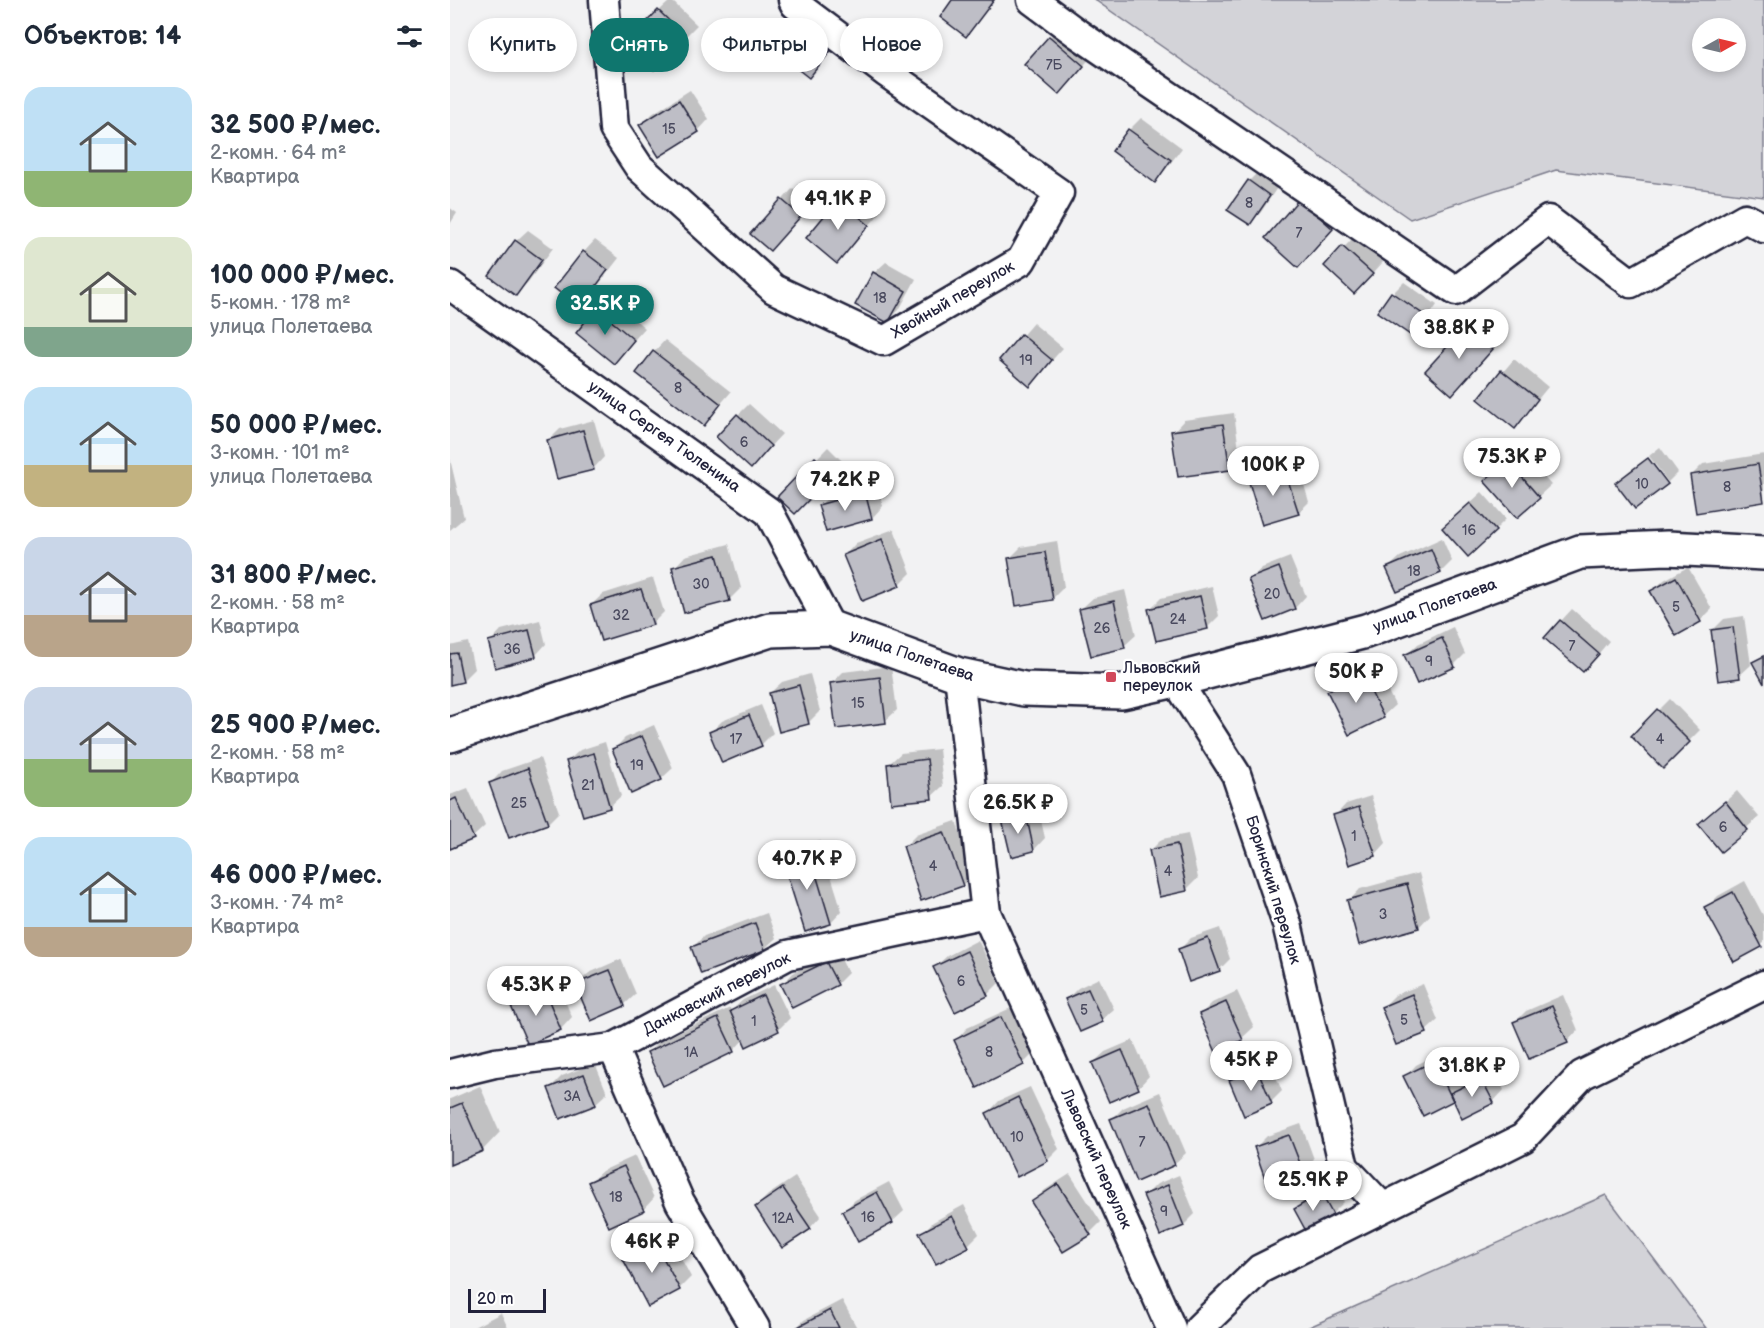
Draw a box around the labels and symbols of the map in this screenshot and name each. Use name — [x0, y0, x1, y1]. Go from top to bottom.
north arrow — [1692, 18, 1746, 72]
house number: 7Б — [1046, 57, 1063, 74]
house number: 15 — [662, 121, 676, 138]
pin: 49.1K ₽ — [783, 180, 893, 231]
house number: 8 — [1245, 195, 1253, 212]
house number: 7 — [1296, 225, 1303, 242]
street label: Хвойный переулок — [888, 257, 1018, 343]
pin: 32.5K ₽ — [550, 285, 660, 336]
house number: 18 — [873, 290, 887, 307]
pin: 38.8K ₽ — [1404, 309, 1514, 360]
house number: 19 — [1019, 352, 1033, 369]
street label: улица Сергея Тюленина — [584, 377, 744, 497]
house number: 8 — [674, 380, 682, 397]
house number: 6 — [740, 434, 749, 451]
pin: 75.3K ₽ — [1457, 438, 1567, 489]
pin: 100K ₽ — [1224, 446, 1322, 497]
pin: 74.2K ₽ — [790, 461, 900, 512]
house number: 10 — [1635, 476, 1649, 493]
house number: 8 — [1723, 479, 1731, 496]
house number: 16 — [1462, 522, 1476, 539]
house number: 18 — [1407, 563, 1421, 580]
street label: улица Полетаева — [1371, 575, 1500, 637]
house number: 30 — [693, 576, 709, 593]
house number: 20 — [1264, 586, 1280, 603]
house number: 5 — [1672, 599, 1680, 616]
house number: 32 — [613, 607, 630, 624]
house number: 24 — [1170, 611, 1187, 628]
house number: 26 — [1094, 620, 1111, 637]
street label: улица Полетаева — [847, 626, 977, 686]
house number: 7 — [1569, 638, 1576, 655]
house number: 36 — [503, 641, 521, 658]
pin: 50K ₽ — [1314, 653, 1398, 704]
house number: 9 — [1425, 653, 1433, 670]
place label: Львовский переулок — [1122, 659, 1201, 696]
marker: Львовский переулок — [1104, 670, 1118, 684]
house number: 15 — [851, 695, 865, 712]
house number: 17 — [730, 731, 742, 748]
house number: 4 — [1656, 731, 1665, 748]
house number: 19 — [630, 757, 644, 774]
house number: 21 — [581, 777, 595, 794]
pin: 26.5K ₽ — [963, 784, 1073, 835]
house number: 25 — [511, 795, 527, 812]
street label: Боринский переулок — [1241, 813, 1305, 967]
house number: 6 — [1719, 819, 1728, 836]
house number: 1 — [1351, 828, 1357, 845]
pin: 40.7K ₽ — [752, 840, 862, 891]
house number: 4 — [929, 858, 938, 875]
house number: 4 — [1164, 863, 1173, 880]
house number: 3 — [1379, 906, 1387, 923]
street label: Данковский переулок — [640, 948, 794, 1039]
pin: 45.3K ₽ — [481, 966, 591, 1017]
house number: 6 — [957, 973, 966, 990]
house number: 5 — [1080, 1002, 1088, 1019]
house number: 5 — [1400, 1012, 1408, 1029]
house number: 1 — [751, 1013, 757, 1030]
pin: 45K ₽ — [1209, 1041, 1293, 1092]
house number: 1А — [684, 1044, 698, 1061]
house number: 8 — [985, 1044, 993, 1061]
pin: 31.8K ₽ — [1417, 1047, 1527, 1098]
street label: Львовский переулок — [1056, 1085, 1136, 1232]
house number: 3А — [563, 1088, 581, 1105]
house number: 10 — [1010, 1129, 1024, 1146]
house number: 7 — [1139, 1134, 1146, 1151]
pin: 25.9K ₽ — [1258, 1161, 1368, 1212]
house number: 18 — [609, 1189, 623, 1206]
house number: 9 — [1160, 1203, 1168, 1220]
house number: 16 — [861, 1209, 875, 1226]
house number: 12А — [772, 1210, 795, 1227]
pin: 46K ₽ — [610, 1223, 694, 1274]
scale bar — [468, 1286, 546, 1314]

